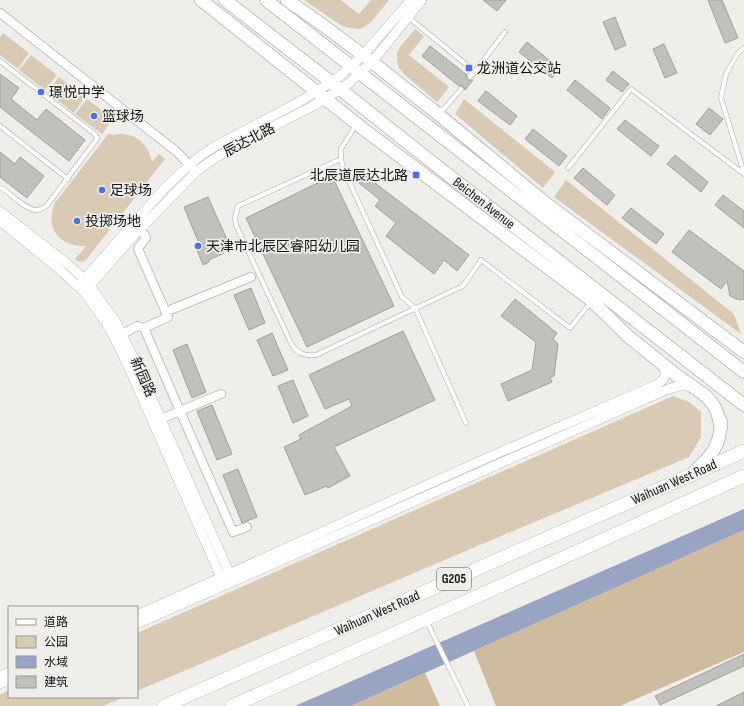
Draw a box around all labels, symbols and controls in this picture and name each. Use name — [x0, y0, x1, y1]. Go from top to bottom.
place label: 龙洲道公交站 — [477, 60, 561, 77]
marker: 龙洲道公交站 — [464, 63, 474, 73]
place label: 璟悦中学 — [49, 84, 105, 101]
marker: 璟悦中学 — [36, 87, 46, 97]
place label: 篮球场 — [102, 108, 144, 125]
marker: 篮球场 — [89, 111, 99, 121]
street label: 辰达北路 — [220, 119, 278, 161]
place label: 北辰道辰达北路 — [310, 167, 408, 184]
marker: 北辰道辰达北路 — [411, 170, 421, 180]
street label: Beichen Avenue — [450, 173, 518, 233]
place label: 足球场 — [110, 182, 152, 199]
marker: 足球场 — [97, 185, 107, 195]
place label: 投掷场地 — [85, 213, 141, 230]
marker: 投掷场地 — [72, 216, 82, 226]
place label: 天津市北辰区睿阳幼儿园 — [206, 238, 360, 255]
marker: 天津市北辰区睿阳幼儿园 — [193, 241, 203, 251]
street label: 新园路 — [127, 354, 159, 400]
street label: Waihuan West Road — [629, 456, 719, 508]
road number: G205 — [437, 568, 471, 590]
street label: Waihuan West Road — [332, 587, 422, 639]
legend — [8, 606, 138, 698]
text: 道路 — [44, 615, 68, 630]
text: 公园 — [44, 635, 68, 650]
text: 水域 — [44, 655, 68, 670]
text: 建筑 — [44, 675, 68, 690]

